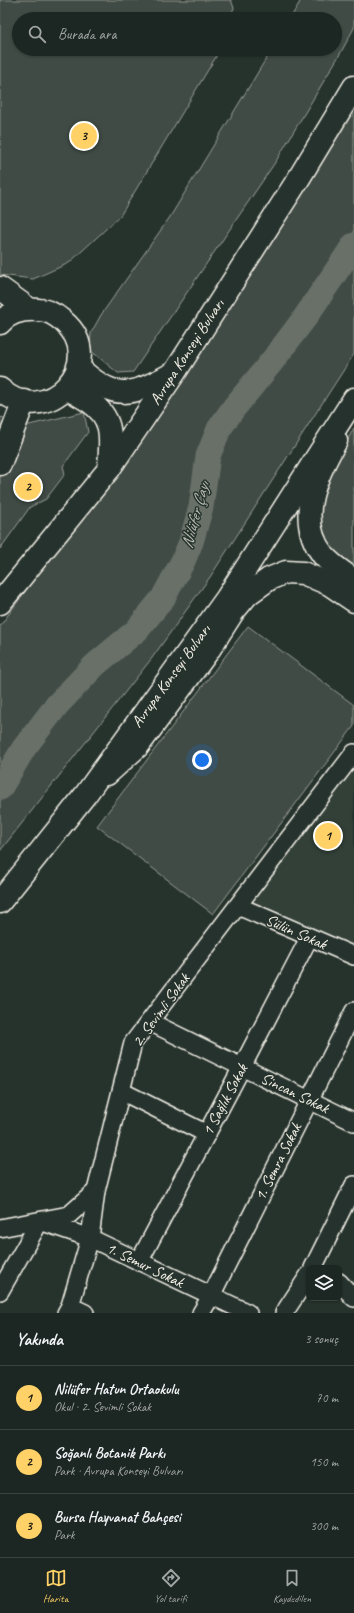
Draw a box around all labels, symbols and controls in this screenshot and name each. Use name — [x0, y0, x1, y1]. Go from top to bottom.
search box — [12, 12, 342, 56]
icon: search — [26, 23, 48, 45]
text: Burada ara — [58, 25, 116, 44]
pin: 3 — [71, 121, 97, 151]
street label: Avrupa Konseyi Bulvarı — [145, 294, 229, 409]
pin: 2 — [15, 472, 41, 502]
water label: Nilüfer Çayı — [176, 478, 214, 550]
street label: Avrupa Konseyi Bulvarı — [127, 620, 216, 731]
your location — [192, 750, 212, 770]
pin: 1 — [315, 821, 341, 851]
street label: Sülün Sokak — [262, 910, 331, 955]
street label: 2. Sevimli Sokak — [128, 968, 195, 1051]
street label: 1 Sağlık Sokak — [198, 1060, 253, 1139]
street label: Sincan Sokak — [258, 1068, 333, 1119]
street label: 1. Semra Sokak — [250, 1119, 307, 1204]
street label: 1. Semur Sokak — [103, 1238, 188, 1293]
map controls — [306, 1265, 342, 1301]
button: layers — [306, 1265, 342, 1301]
text: Yakında — [16, 1329, 63, 1350]
text: 3 sonuç — [305, 1331, 338, 1347]
text: Nilüfer Hatun Ortaokulu — [54, 1380, 179, 1399]
text: 1 — [26, 1390, 32, 1406]
text: 70 m — [316, 1390, 338, 1406]
text: Okul · 2. Sevimli Sokak — [54, 1399, 151, 1415]
text: Soğanlı Botanik Parkı — [54, 1444, 165, 1463]
text: 2 — [26, 1454, 32, 1470]
text: 150 m — [310, 1454, 338, 1470]
text: Park · Avrupa Konseyi Bulvarı — [54, 1463, 183, 1479]
text: Bursa Hayvanat Bahçesi — [54, 1508, 181, 1527]
text: 3 — [26, 1518, 32, 1534]
text: 300 m — [310, 1518, 338, 1534]
text: Park — [54, 1527, 75, 1543]
tab: Harita — [43, 1567, 68, 1605]
tab: Yol tarifi — [154, 1567, 187, 1605]
tab: Kaydedilen — [273, 1567, 311, 1605]

